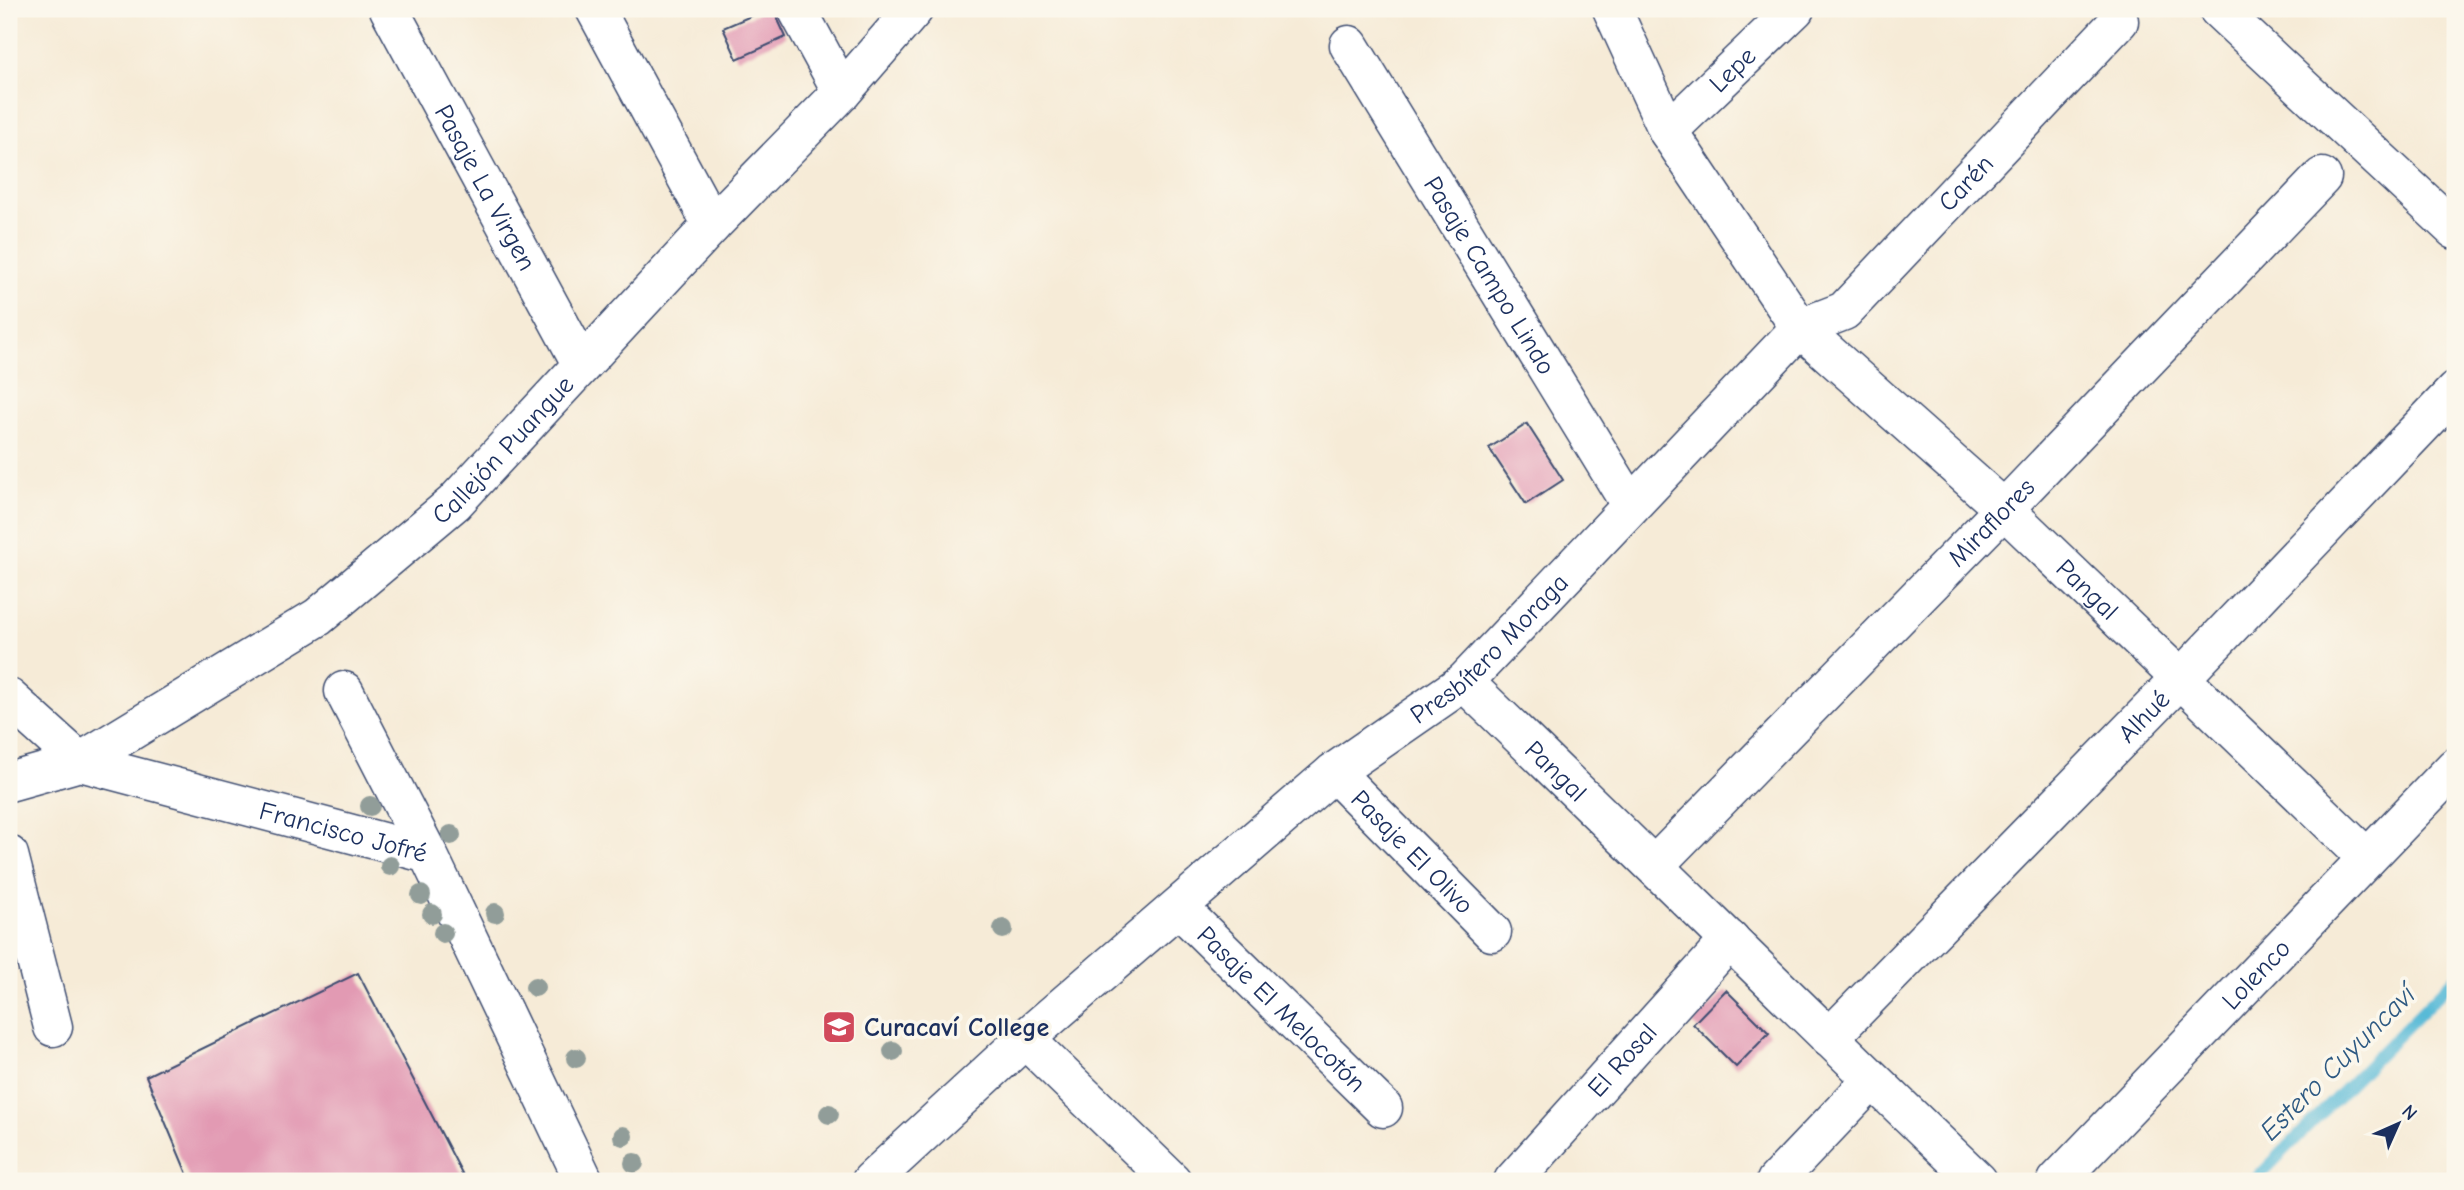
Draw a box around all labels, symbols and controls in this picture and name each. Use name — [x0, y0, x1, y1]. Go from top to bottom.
street label: Lepe — [1704, 41, 1762, 99]
street label: Pasaje La Virgen — [428, 100, 542, 276]
street label: Carén — [1933, 149, 2000, 218]
street label: Pasaje Campo Lindo — [1417, 171, 1561, 380]
street label: Callejón Puangue — [426, 370, 580, 531]
street label: Miraflores — [1942, 472, 2041, 573]
street label: Pangal — [2050, 554, 2124, 627]
street label: Presbítero Moraga — [1405, 568, 1575, 730]
street label: Alhué — [2112, 685, 2176, 749]
street label: Pangal — [1518, 735, 1592, 808]
street label: Pasaje El Olivo — [1345, 784, 1479, 920]
street label: Francisco Jofré — [256, 796, 430, 869]
street label: Pasaje El Melocotón — [1191, 920, 1372, 1099]
street label: Lolenco — [2216, 933, 2297, 1016]
water label: Estero Cuyuncaví — [2254, 976, 2424, 1147]
school or university icon: Curacaví College — [820, 1008, 858, 1046]
place label: Curacaví College — [864, 1013, 1049, 1043]
street label: El Rosal — [1582, 1018, 1664, 1104]
north arrow — [2362, 1088, 2432, 1158]
text: N — [2397, 1101, 2421, 1125]

